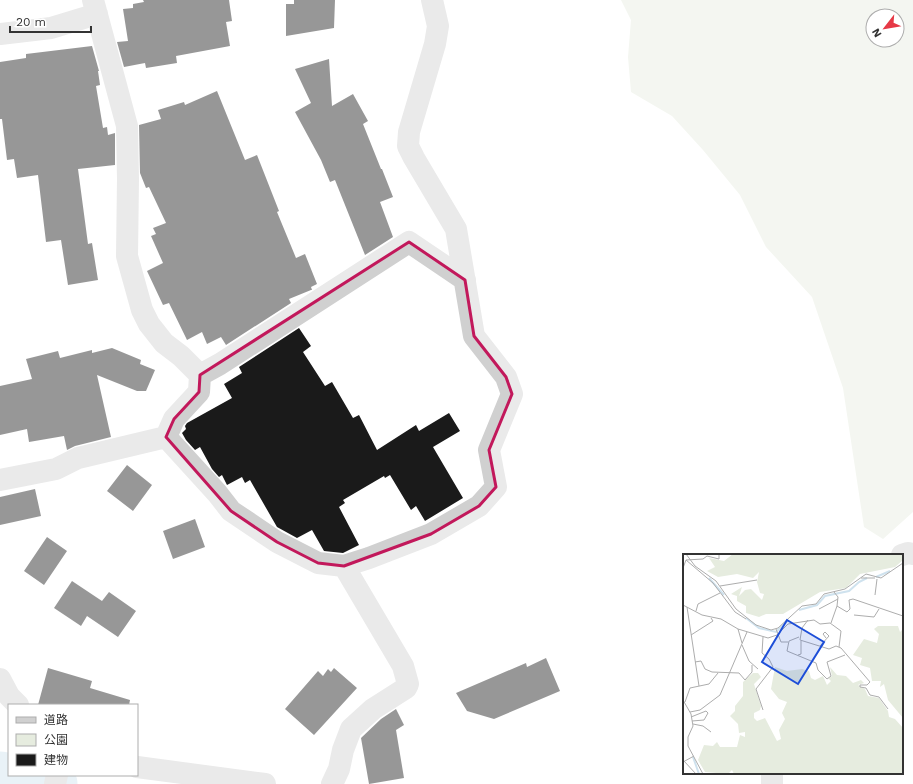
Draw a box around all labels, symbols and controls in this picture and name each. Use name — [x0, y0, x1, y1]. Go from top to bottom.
scale bar — [10, 8, 91, 34]
north arrow — [865, 8, 905, 48]
text: 20 m — [16, 15, 46, 29]
text: N — [869, 26, 885, 40]
inset map — [683, 554, 903, 774]
legend — [8, 704, 138, 776]
text: 道路 — [44, 713, 68, 727]
text: 公園 — [44, 733, 68, 747]
text: 建物 — [44, 753, 68, 767]

